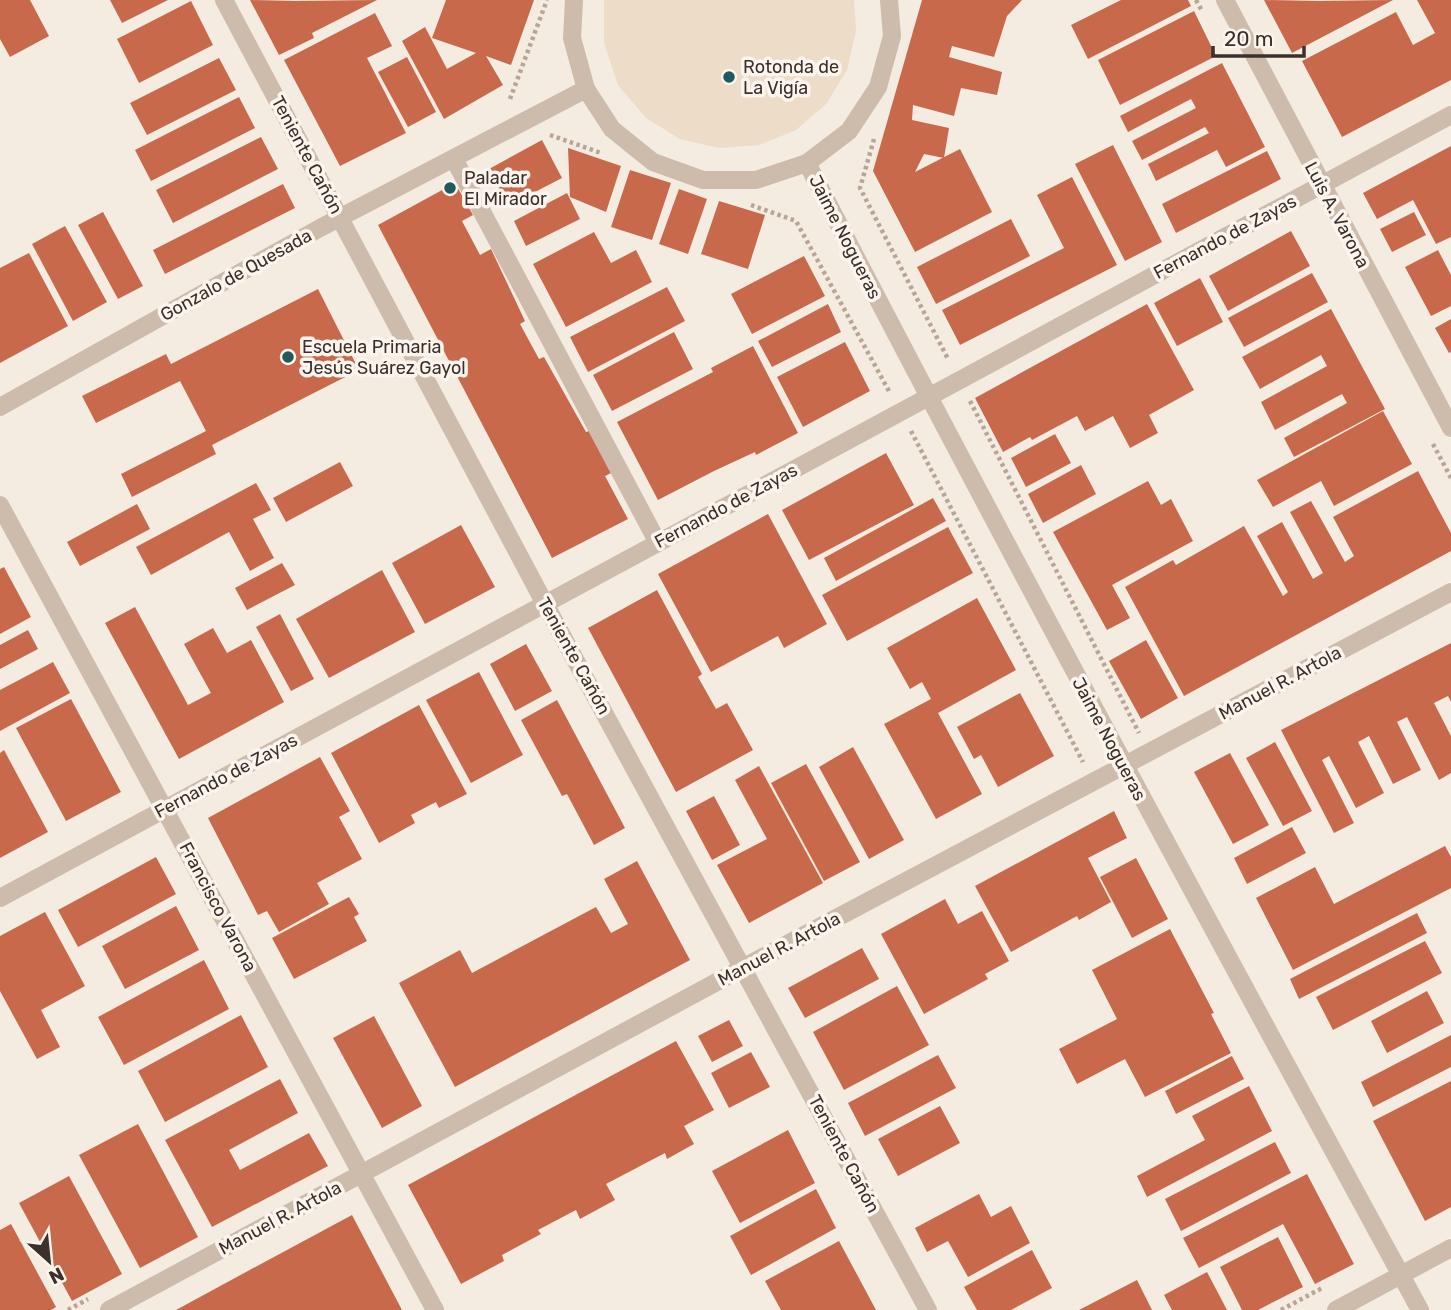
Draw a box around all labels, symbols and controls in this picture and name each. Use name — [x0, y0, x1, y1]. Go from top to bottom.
scale bar — [1213, 14, 1304, 58]
text: 20 m — [1224, 26, 1273, 51]
place label: Rotonda de La Vigía — [743, 56, 839, 99]
marker: Rotonda de La Vigía — [721, 69, 737, 85]
street label: Teniente Cañón — [267, 92, 347, 218]
street label: Luis A. Varona — [1300, 158, 1374, 272]
place label: Paladar El Mirador — [464, 167, 547, 210]
street label: Jaime Nogueras — [804, 171, 886, 303]
marker: Paladar El Mirador — [442, 180, 458, 196]
street label: Fernando de Zayas — [1150, 190, 1300, 284]
street label: Gonzalo de Quesada — [156, 224, 316, 326]
place label: Escuela Primaria Jesús Suárez Gayol — [302, 336, 466, 379]
marker: Escuela Primaria Jesús Suárez Gayol — [280, 349, 296, 365]
street label: Fernando de Zayas — [651, 459, 801, 553]
street label: Teniente Cañón — [533, 594, 615, 718]
street label: Manuel R. Artola — [1215, 641, 1345, 725]
street label: Jaime Nogueras — [1067, 674, 1151, 804]
street label: Fernando de Zayas — [151, 729, 301, 823]
street label: Francisco Varona — [174, 838, 262, 976]
street label: Manuel R. Artola — [714, 907, 844, 991]
street label: Teniente Cañón — [804, 1091, 884, 1217]
street label: Manuel R. Artola — [215, 1176, 345, 1260]
north arrow — [14, 1226, 84, 1296]
text: N — [45, 1262, 68, 1289]

